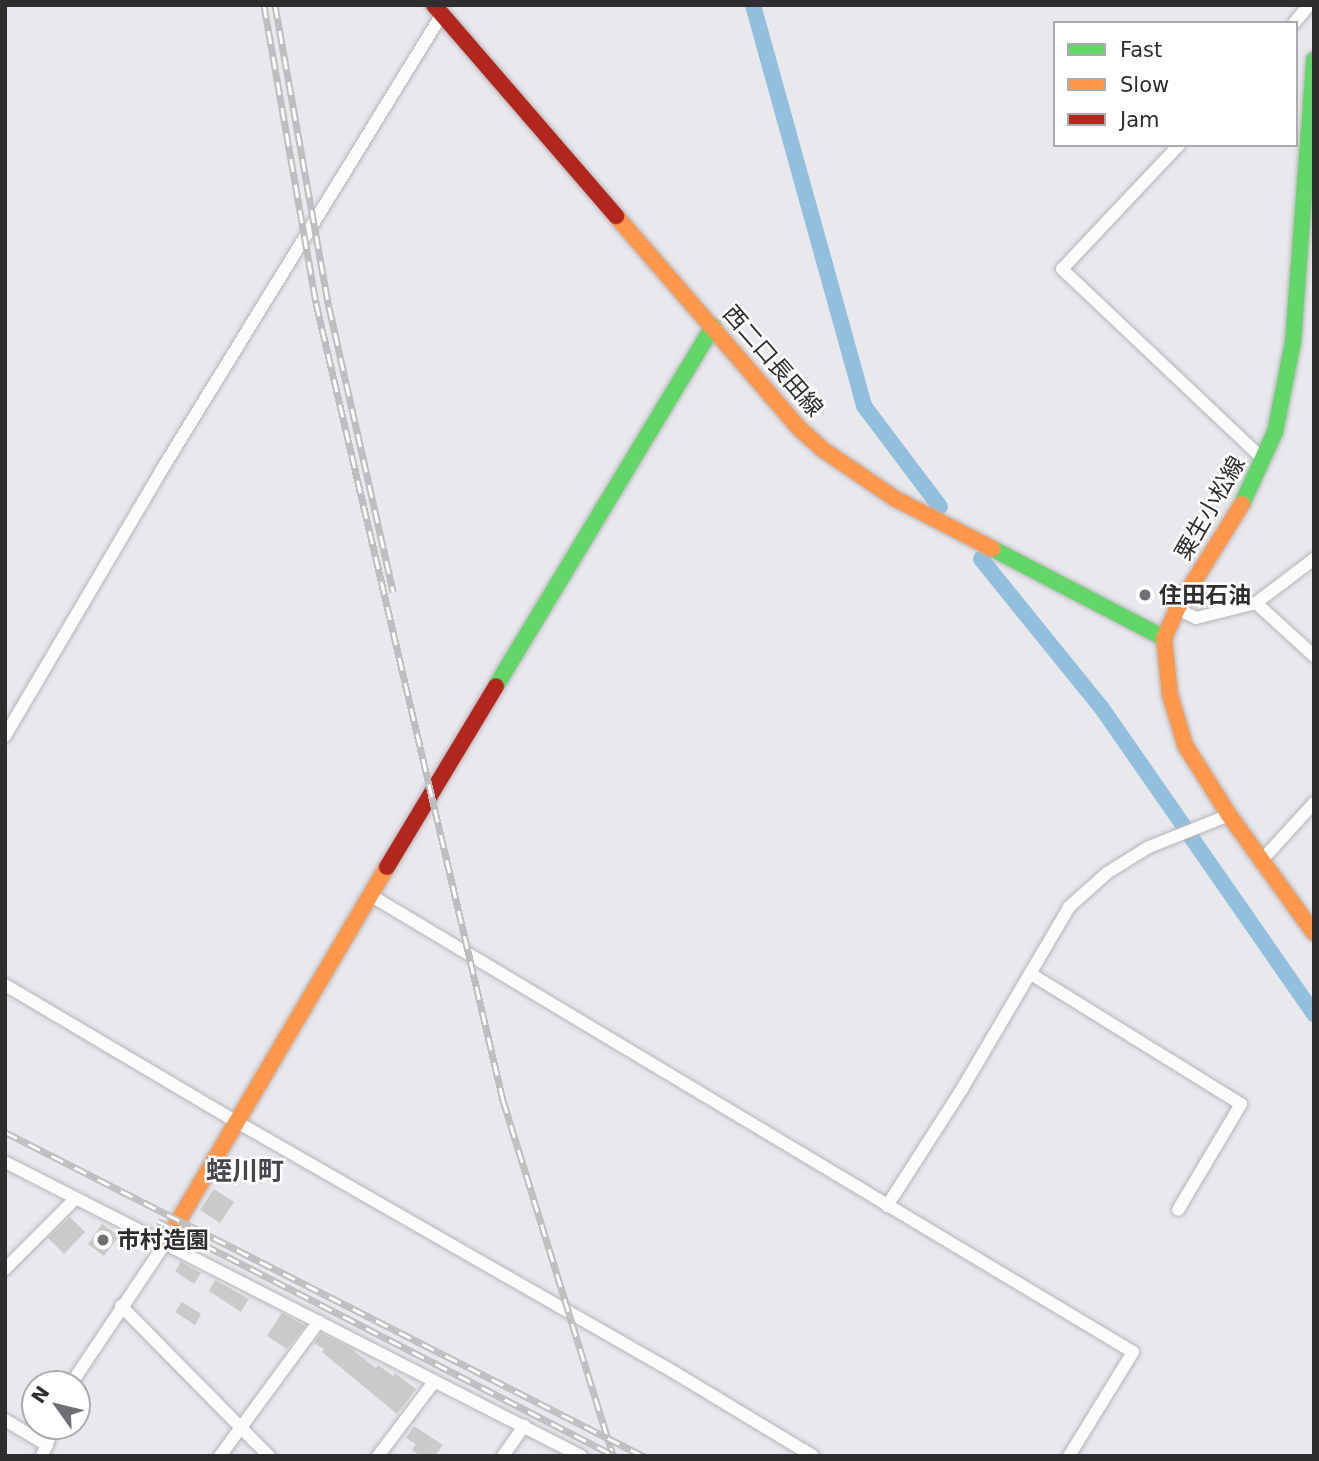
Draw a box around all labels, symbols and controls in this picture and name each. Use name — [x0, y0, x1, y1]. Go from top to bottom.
legend — [1053, 21, 1298, 147]
text: Fast — [1120, 38, 1162, 62]
text: Slow — [1120, 73, 1169, 97]
text: Jam — [1120, 108, 1160, 132]
street label: 西二口長田線 — [717, 300, 829, 422]
street label: 粟生小松線 — [1169, 451, 1251, 565]
place label: 住田石油 — [1159, 581, 1251, 609]
marker: 住田石油 — [1137, 587, 1153, 603]
district label: 蛭川町 — [206, 1156, 284, 1188]
place label: 市村造園 — [117, 1226, 209, 1254]
marker: 市村造園 — [95, 1232, 111, 1248]
north arrow — [21, 1370, 91, 1440]
text: N — [27, 1382, 54, 1407]

